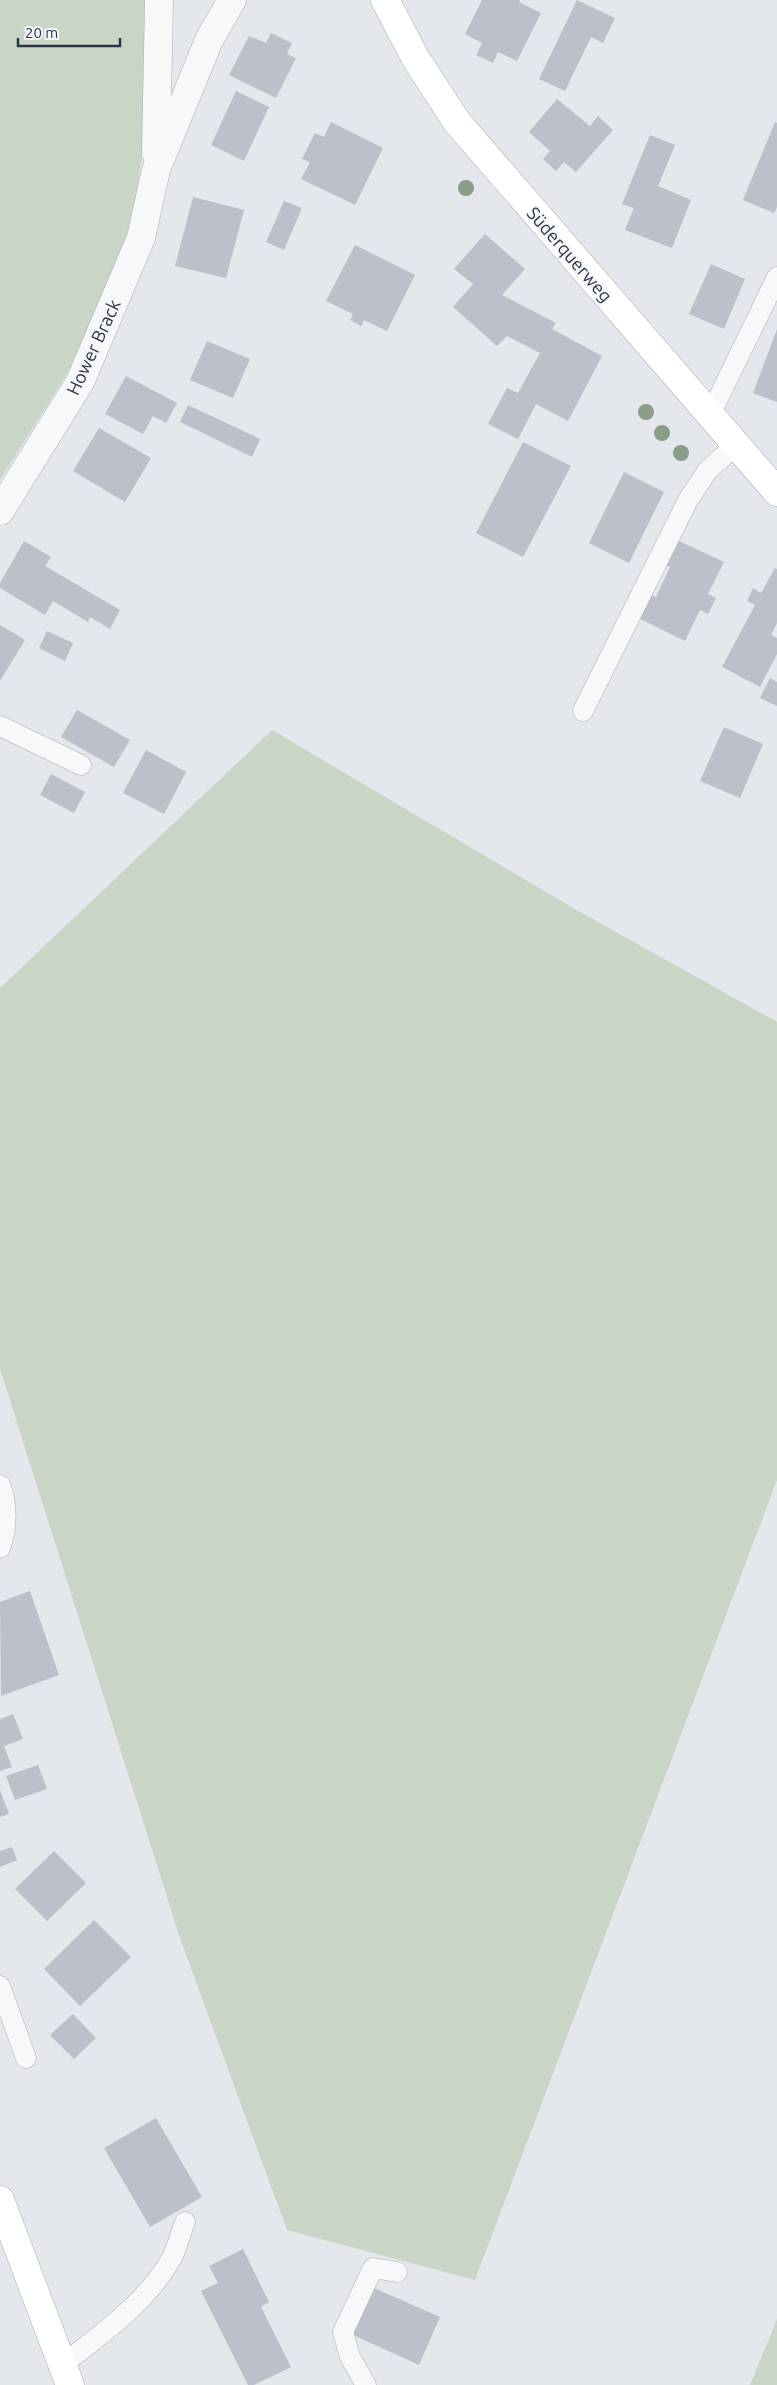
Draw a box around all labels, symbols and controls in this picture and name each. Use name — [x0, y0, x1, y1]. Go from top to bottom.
scale bar — [18, 15, 120, 47]
text: 20 m — [25, 24, 58, 41]
street label: Süderquerweg — [523, 202, 617, 306]
street label: Hower Brack — [62, 296, 124, 398]

